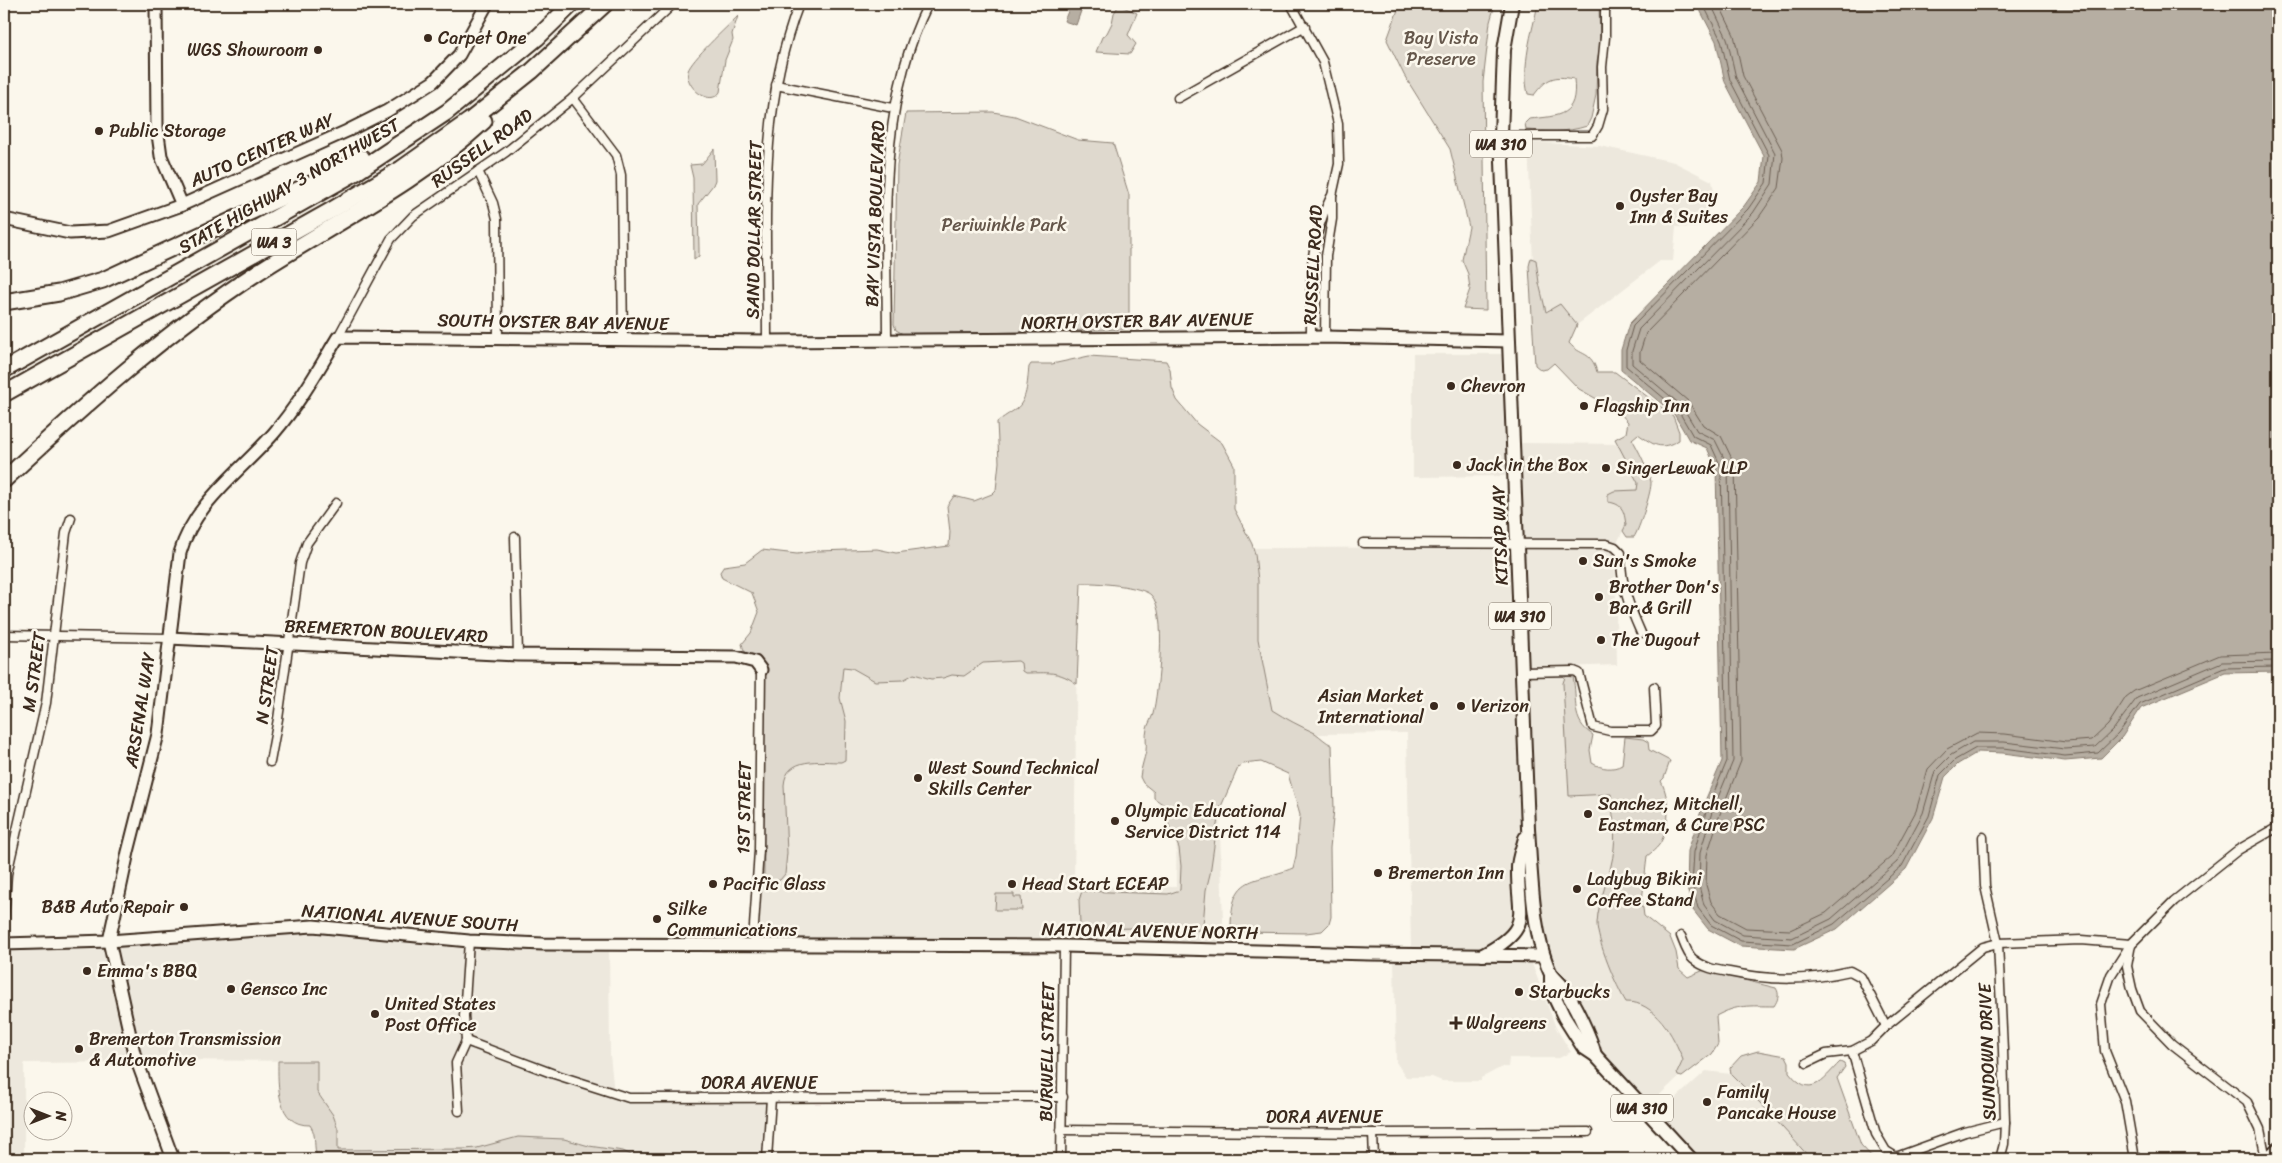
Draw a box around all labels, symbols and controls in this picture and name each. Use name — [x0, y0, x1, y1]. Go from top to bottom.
place label: Carpet One — [438, 22, 527, 54]
park label: Bay Vista Preserve — [1404, 22, 1478, 75]
marker: Carpet One — [422, 32, 434, 44]
place label: WGS Showroom — [187, 34, 308, 66]
marker: WGS Showroom — [312, 44, 324, 56]
street label: RUSSELL ROAD — [424, 100, 540, 196]
street label: AUTO CENTER WAY — [184, 103, 340, 197]
street label: STATE HIGHWAY 3 NORTHWEST — [172, 109, 407, 263]
place label: Public Storage — [109, 115, 226, 147]
street label: BAY VISTA BOULEVARD — [856, 120, 894, 308]
marker: Public Storage — [93, 125, 105, 137]
road number: WA 310 — [1470, 130, 1532, 158]
street label: SAND DOLLAR STREET — [736, 139, 772, 319]
place label: Oyster Bay Inn & Suites — [1629, 180, 1729, 233]
marker: Oyster Bay Inn & Suites — [1614, 200, 1626, 212]
street label: RUSSELL ROAD — [1294, 204, 1332, 326]
park label: Periwinkle Park — [941, 209, 1067, 241]
road number: WA 3 — [252, 228, 296, 256]
street label: NORTH OYSTER BAY AVENUE — [1021, 303, 1254, 339]
street label: SOUTH OYSTER BAY AVENUE — [437, 304, 670, 340]
place label: Chevron — [1461, 370, 1526, 402]
marker: Chevron — [1445, 380, 1457, 392]
place label: Flagship Inn — [1594, 390, 1690, 422]
marker: Flagship Inn — [1578, 400, 1590, 412]
place label: Jack in the Box — [1466, 449, 1588, 481]
place label: SingerLewak LLP — [1616, 452, 1748, 484]
marker: Jack in the Box — [1451, 459, 1463, 471]
marker: SingerLewak LLP — [1600, 462, 1612, 474]
street label: KITSAP WAY — [1482, 483, 1518, 586]
place label: Sun's Smoke — [1593, 545, 1696, 577]
marker: Sun's Smoke — [1577, 555, 1589, 567]
place label: Brother Don's Bar & Grill — [1609, 571, 1720, 624]
marker: Brother Don's Bar & Grill — [1593, 591, 1605, 603]
road number: WA 310 — [1489, 602, 1551, 630]
street label: BREMERTON BOULEVARD — [284, 610, 489, 652]
place label: The Dugout — [1611, 624, 1700, 656]
street label: M STREET — [13, 629, 56, 714]
marker: The Dugout — [1595, 634, 1607, 646]
street label: N STREET — [246, 643, 288, 726]
street label: ARSENAL WAY — [115, 649, 165, 771]
place label: Asian Market International — [1317, 680, 1425, 733]
place label: Verizon — [1471, 690, 1529, 722]
marker: Asian Market International — [1428, 700, 1440, 712]
marker: Verizon — [1455, 700, 1467, 712]
place label: West Sound Technical Skills Center — [928, 752, 1100, 805]
street label: 1ST STREET — [727, 760, 761, 855]
marker: West Sound Technical Skills Center — [912, 772, 924, 784]
place label: Sanchez, Mitchell, Eastman, & Cure PSC — [1598, 788, 1766, 841]
place label: Olympic Educational Service District 114 — [1125, 795, 1287, 848]
marker: Sanchez, Mitchell, Eastman, & Cure PSC — [1582, 808, 1594, 820]
marker: Olympic Educational Service District 114 — [1109, 815, 1121, 827]
place label: Bremerton Inn — [1388, 857, 1505, 889]
place label: Ladybug Bikini Coffee Stand — [1587, 863, 1703, 916]
marker: Bremerton Inn — [1372, 867, 1384, 879]
place label: Pacific Glass — [723, 868, 827, 900]
place label: Head Start ECEAP — [1022, 868, 1169, 900]
marker: Pacific Glass — [707, 878, 719, 890]
marker: Head Start ECEAP — [1006, 878, 1018, 890]
marker: Ladybug Bikini Coffee Stand — [1571, 883, 1583, 895]
place label: B&B Auto Repair — [41, 891, 176, 923]
place label: Silke Communications — [667, 893, 798, 946]
street label: NATIONAL AVENUE SOUTH — [300, 894, 520, 942]
marker: B&B Auto Repair — [178, 901, 190, 913]
marker: Silke Communications — [651, 913, 663, 925]
street label: NATIONAL AVENUE NORTH — [1041, 913, 1259, 949]
place label: Emma's BBQ — [97, 955, 197, 987]
marker: Emma's BBQ — [81, 965, 93, 977]
place label: Gensco Inc — [241, 973, 328, 1005]
place label: Starbucks — [1529, 976, 1610, 1008]
street label: BURWELL STREET — [1030, 981, 1064, 1122]
street label: SUNDOWN DRIVE — [1969, 982, 2005, 1121]
marker: Gensco Inc — [225, 983, 237, 995]
marker: Starbucks — [1513, 986, 1525, 998]
place label: United States Post Office — [385, 988, 496, 1041]
place label: Walgreens — [1466, 1007, 1547, 1039]
marker: United States Post Office — [369, 1008, 381, 1020]
marker: Walgreens — [1450, 1017, 1462, 1029]
place label: Bremerton Transmission & Automotive — [89, 1023, 281, 1076]
marker: Bremerton Transmission & Automotive — [73, 1043, 85, 1055]
street label: DORA AVENUE — [701, 1067, 818, 1099]
place label: Family Pancake House — [1717, 1076, 1836, 1129]
north arrow — [22, 1090, 72, 1140]
road number: WA 310 — [1611, 1094, 1673, 1122]
marker: Family Pancake House — [1701, 1096, 1713, 1108]
street label: DORA AVENUE — [1266, 1101, 1383, 1133]
text: N — [48, 1110, 73, 1121]

